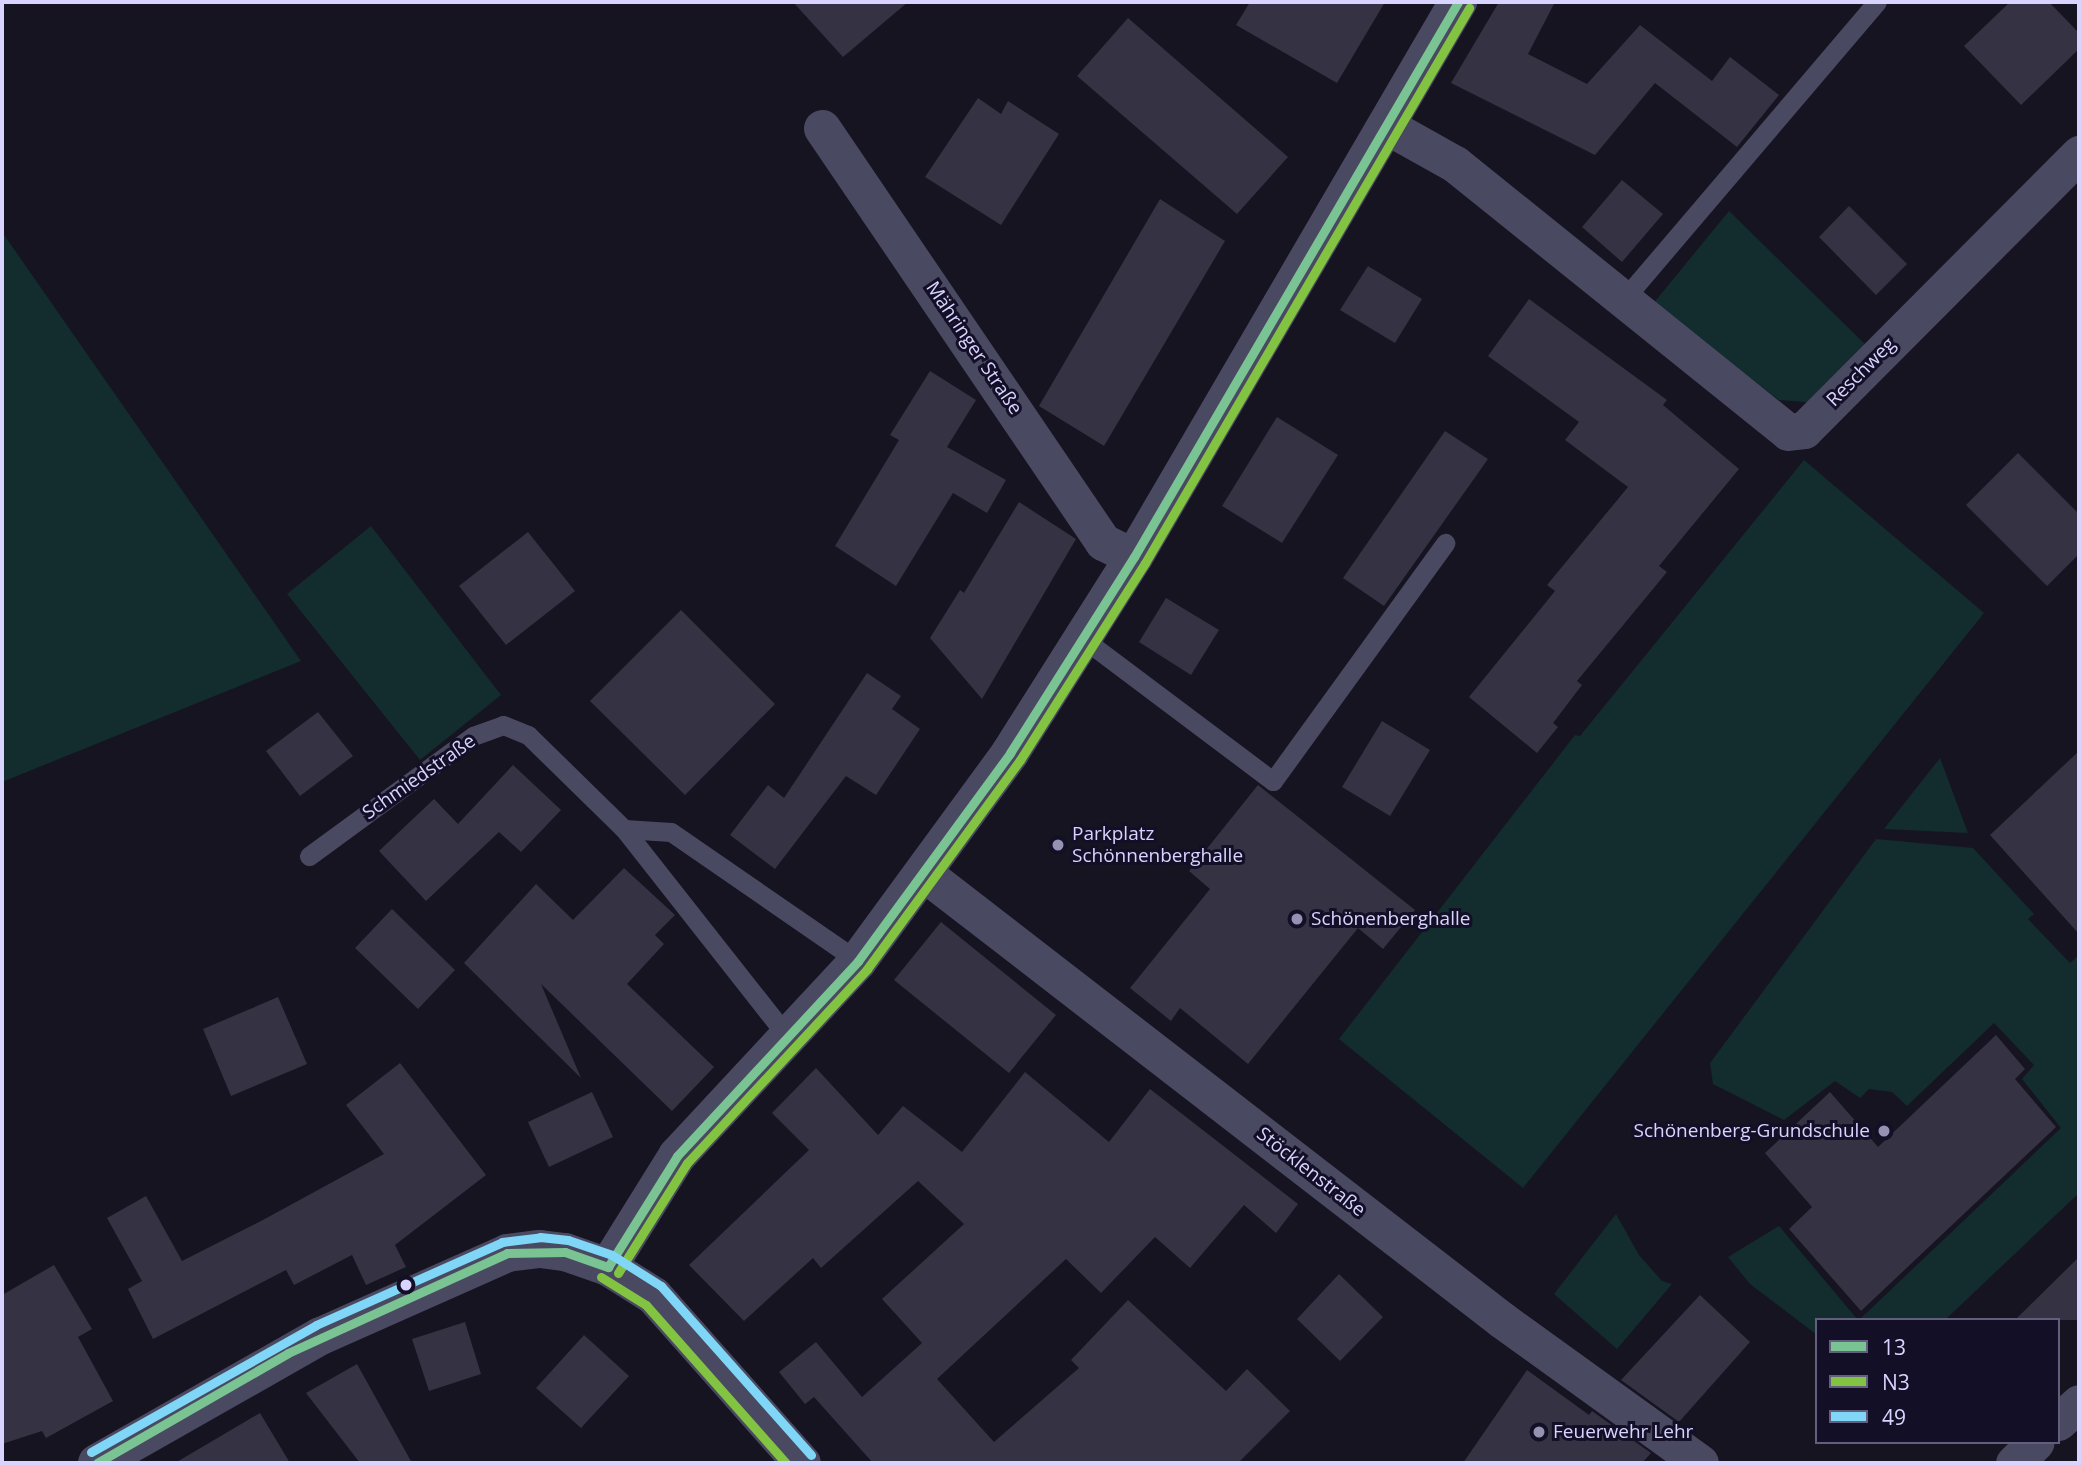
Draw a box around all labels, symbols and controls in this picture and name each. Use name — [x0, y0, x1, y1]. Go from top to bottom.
street label: Mähringer Straße — [921, 277, 1027, 419]
street label: Reschweg — [1822, 333, 1900, 411]
street label: Schmiedstraße — [358, 730, 480, 824]
place label: Parkplatz Schönnenberghalle — [1072, 823, 1243, 867]
marker: Parkplatz Schönnenberghalle — [1050, 837, 1066, 853]
place label: Schönenberghalle — [1311, 908, 1470, 930]
marker: Schönenberghalle — [1289, 911, 1305, 927]
place label: Schönenberg-Grundschule — [1634, 1120, 1870, 1142]
street label: Stöcklenstraße — [1252, 1123, 1370, 1221]
marker: Schönenberg-Grundschule — [1876, 1123, 1892, 1139]
unlabelled marker — [399, 1278, 413, 1292]
legend — [1815, 1318, 2060, 1444]
text: 13 — [1882, 1333, 1906, 1361]
text: N3 — [1882, 1368, 1910, 1396]
text: 49 — [1882, 1403, 1906, 1431]
place label: Feuerwehr Lehr — [1553, 1421, 1693, 1443]
marker: Feuerwehr Lehr — [1531, 1424, 1547, 1440]

